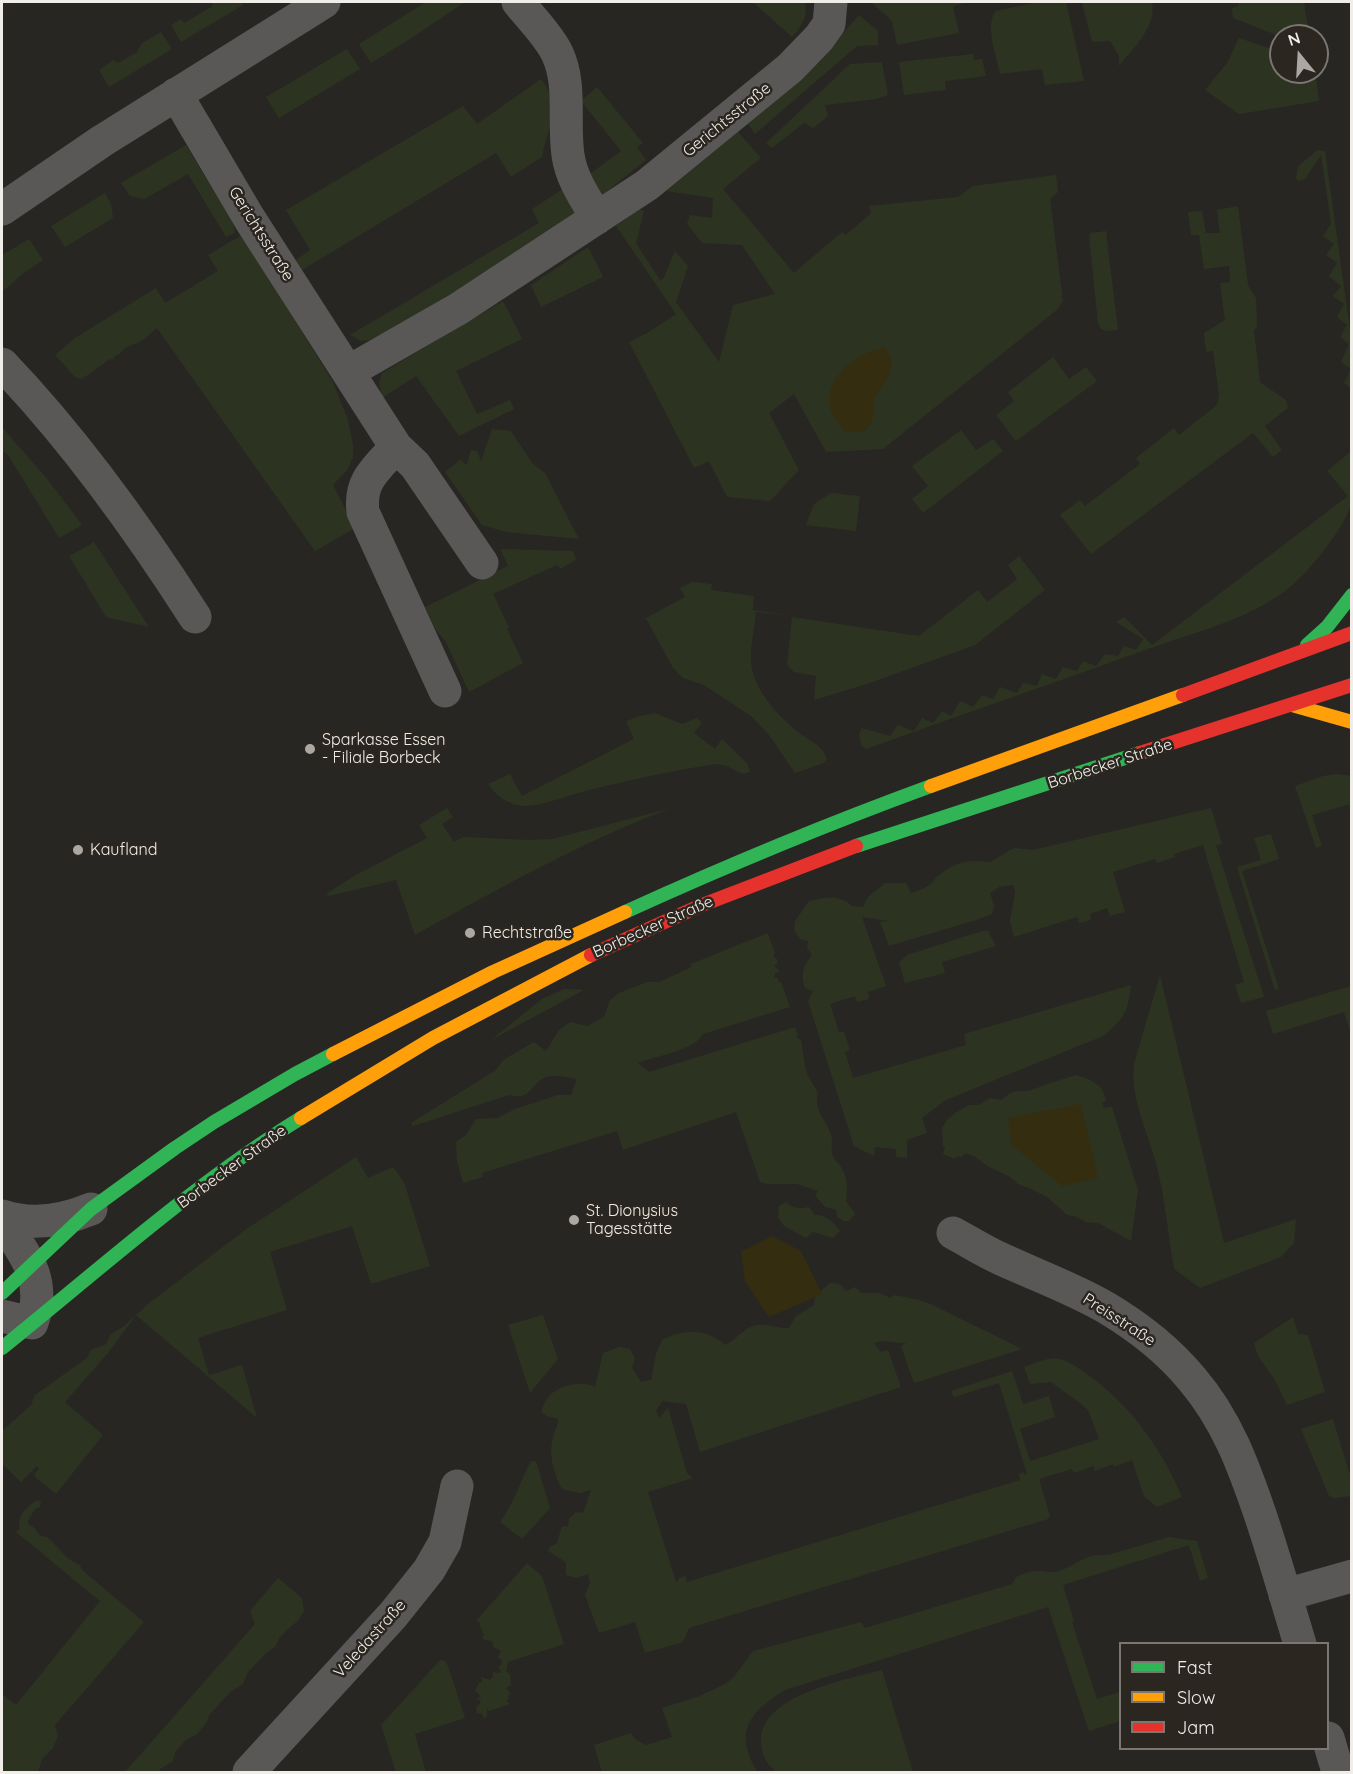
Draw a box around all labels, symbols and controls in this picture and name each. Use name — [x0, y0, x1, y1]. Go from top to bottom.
north arrow — [1269, 24, 1329, 84]
text: N — [1285, 27, 1303, 50]
street label: Gerichtsstraße — [679, 79, 775, 161]
street label: Gerichtsstraße — [224, 183, 298, 285]
place label: Sparkasse Essen - Filiale Borbeck — [322, 730, 446, 768]
street label: Borbecker Straße — [1045, 735, 1175, 793]
marker: Sparkasse Essen - Filiale Borbeck — [303, 742, 317, 756]
place label: Kaufland — [90, 840, 158, 860]
marker: Kaufland — [71, 843, 85, 857]
street label: Borbecker Straße — [590, 892, 716, 962]
place label: Rechtstraße — [482, 923, 572, 943]
marker: Rechtstraße — [463, 926, 477, 940]
street label: Borbecker Straße — [174, 1121, 290, 1213]
place label: St. Dionysius Tagesstätte — [586, 1201, 678, 1239]
marker: St. Dionysius Tagesstätte — [567, 1213, 581, 1227]
street label: Preisstraße — [1079, 1289, 1159, 1351]
street label: Veledastraße — [330, 1596, 410, 1682]
legend — [1119, 1642, 1329, 1750]
text: Fast — [1177, 1656, 1212, 1679]
text: Slow — [1177, 1686, 1215, 1709]
text: Jam — [1177, 1716, 1215, 1739]

